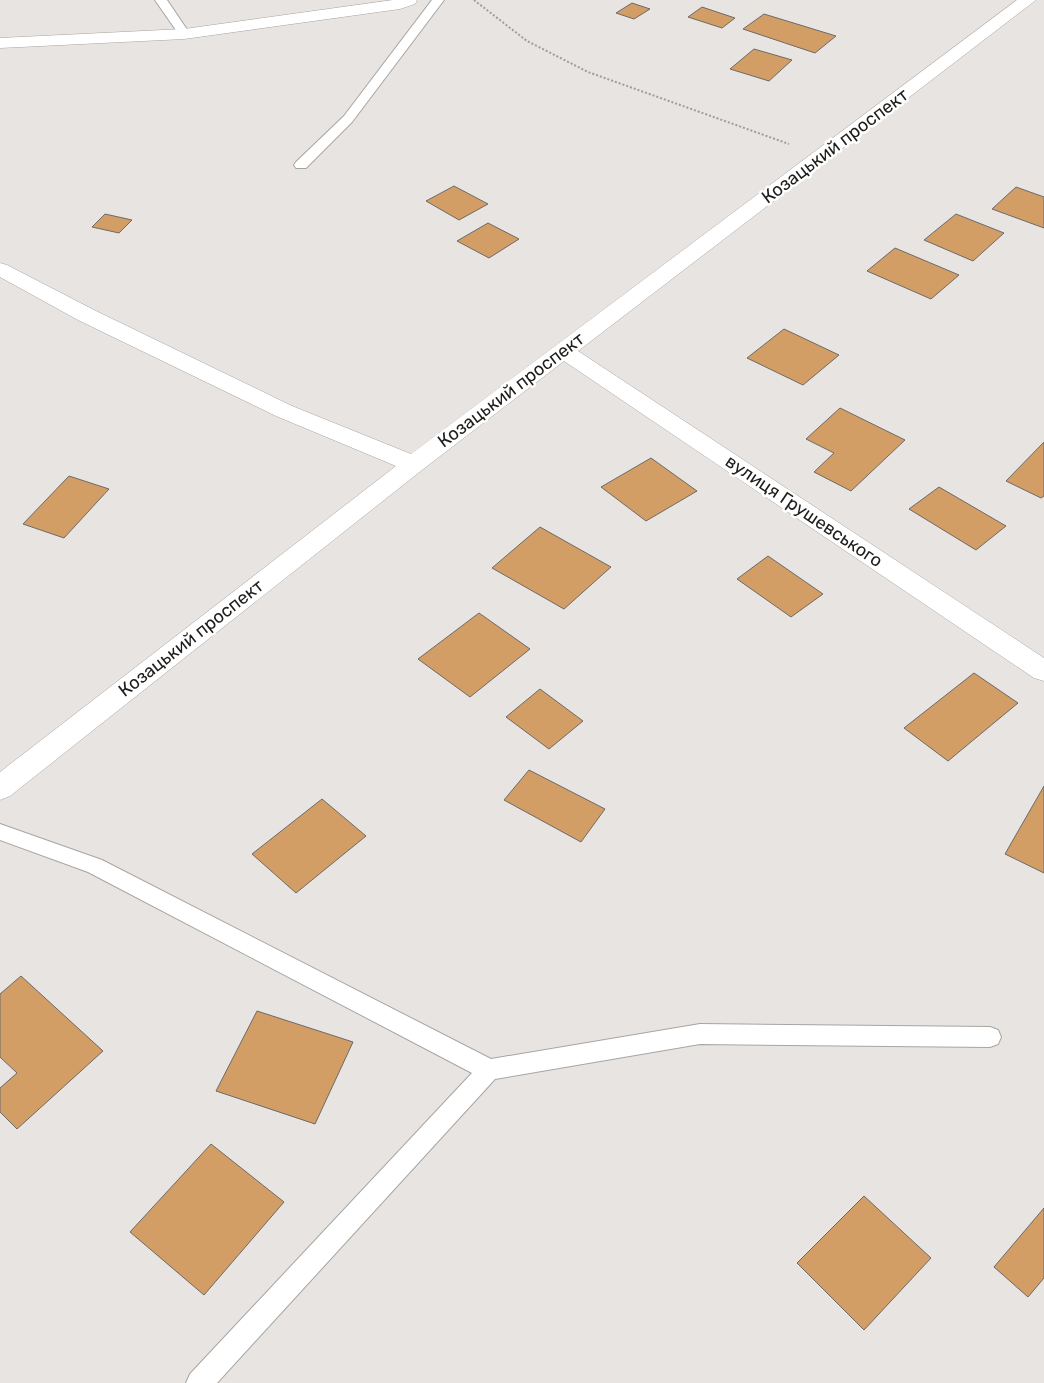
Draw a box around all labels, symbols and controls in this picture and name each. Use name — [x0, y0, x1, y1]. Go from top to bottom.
street label: Козацький проспект — [757, 84, 913, 208]
street label: Козацький проспект — [433, 328, 589, 452]
street label: вулиця Грушевського — [721, 450, 887, 572]
street label: Козацький проспект — [114, 575, 268, 701]

